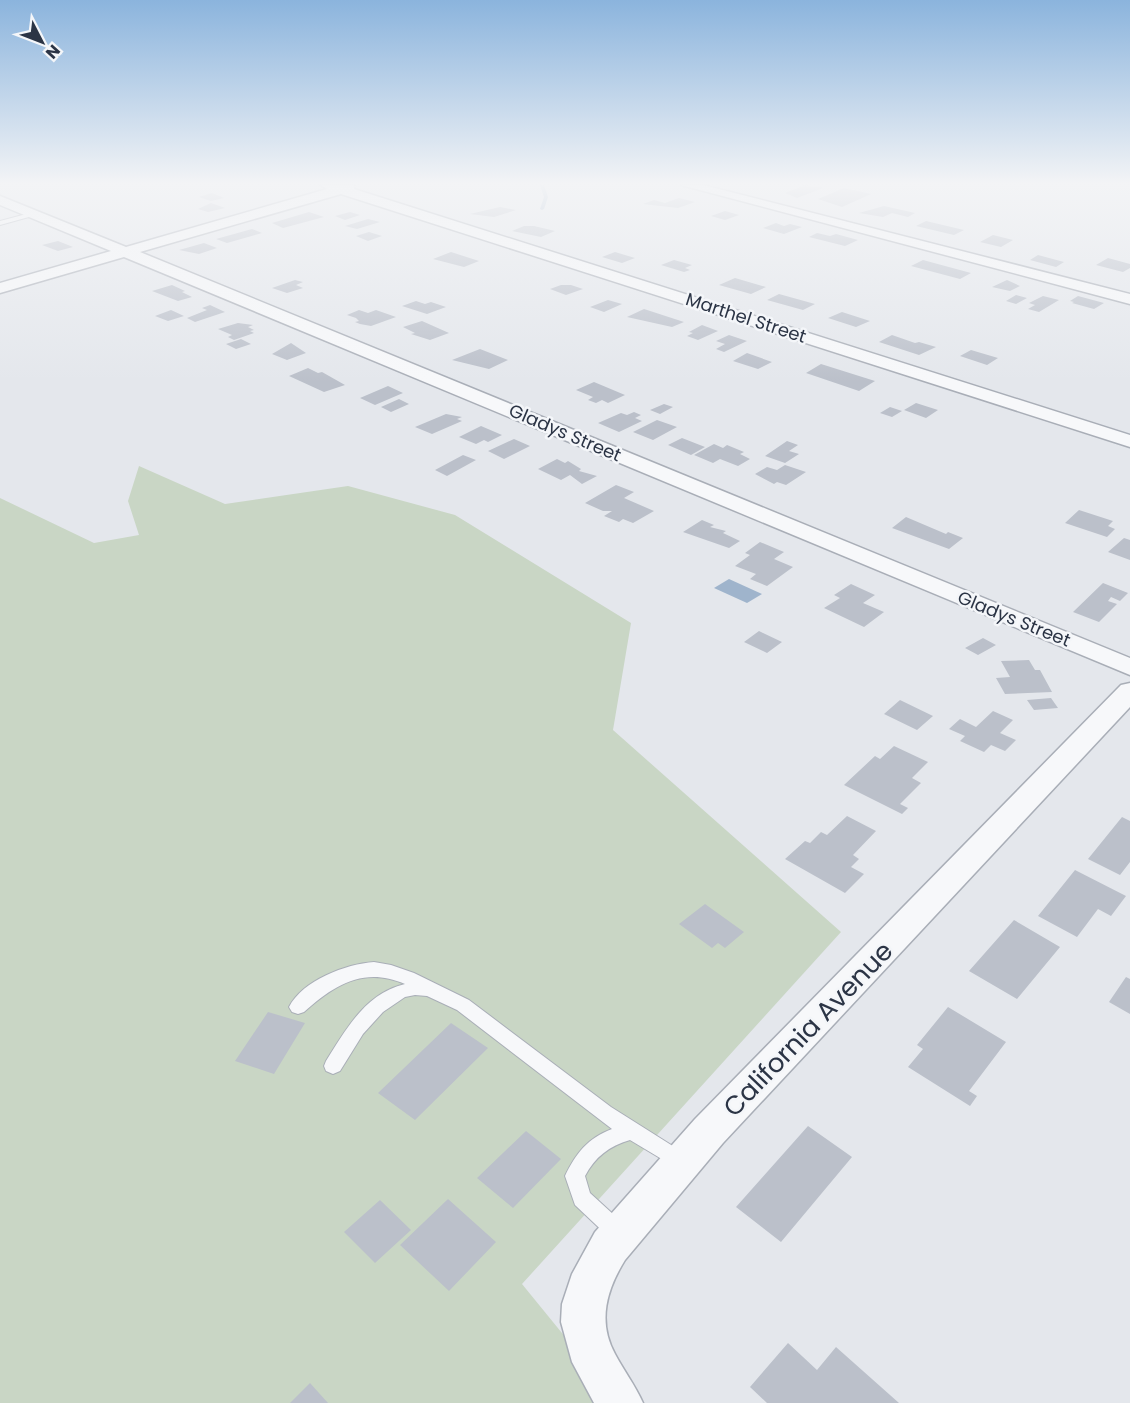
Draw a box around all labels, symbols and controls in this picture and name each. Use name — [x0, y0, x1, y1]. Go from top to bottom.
north arrow — [12, 12, 72, 72]
text: N — [40, 40, 65, 64]
street label: Marthel Street — [683, 286, 810, 349]
street label: Gladys Street — [505, 398, 625, 467]
street label: Gladys Street — [954, 585, 1074, 653]
street label: California Avenue — [715, 934, 901, 1124]

